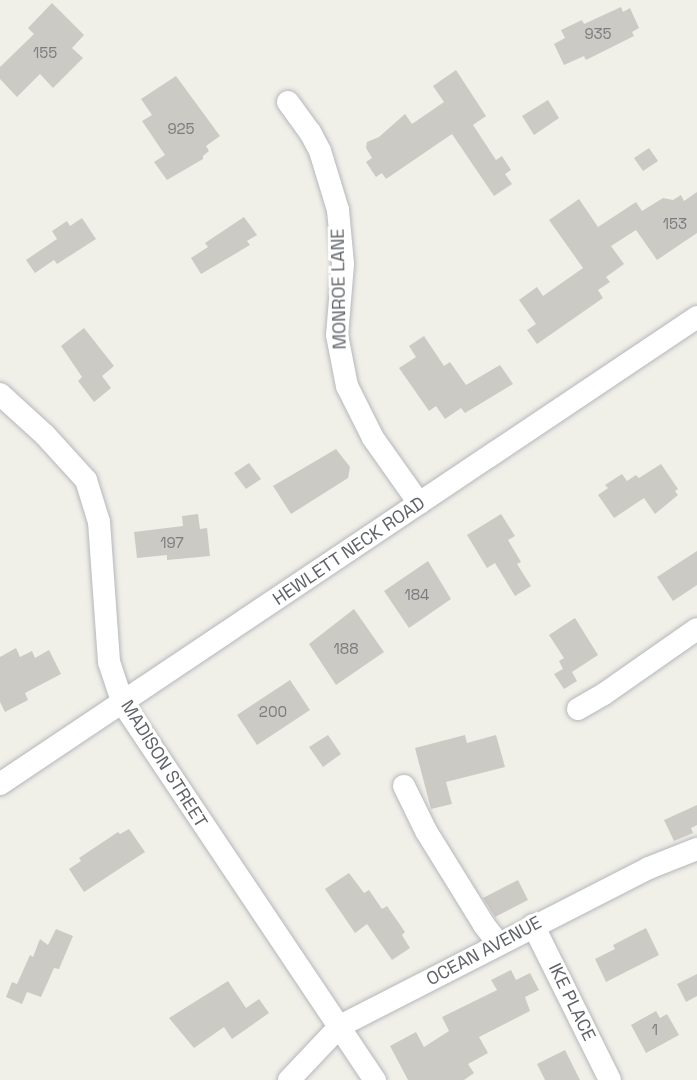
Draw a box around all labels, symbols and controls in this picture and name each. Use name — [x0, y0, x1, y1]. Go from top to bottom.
house number: 935 — [584, 25, 612, 43]
house number: 155 — [33, 44, 57, 62]
house number: 925 — [167, 120, 195, 138]
house number: 153 — [663, 215, 687, 233]
street label: MONROE LANE — [327, 228, 351, 350]
street label: HEWLETT NECK ROAD — [269, 492, 429, 610]
house number: 197 — [160, 534, 184, 552]
house number: 184 — [405, 586, 429, 604]
house number: 188 — [334, 640, 358, 658]
street label: MADISON STREET — [116, 696, 212, 832]
house number: 200 — [259, 703, 287, 721]
street label: OCEAN AVENUE — [423, 912, 545, 990]
street label: IKE PLACE — [544, 960, 600, 1044]
house number: 1 — [652, 1021, 658, 1039]

